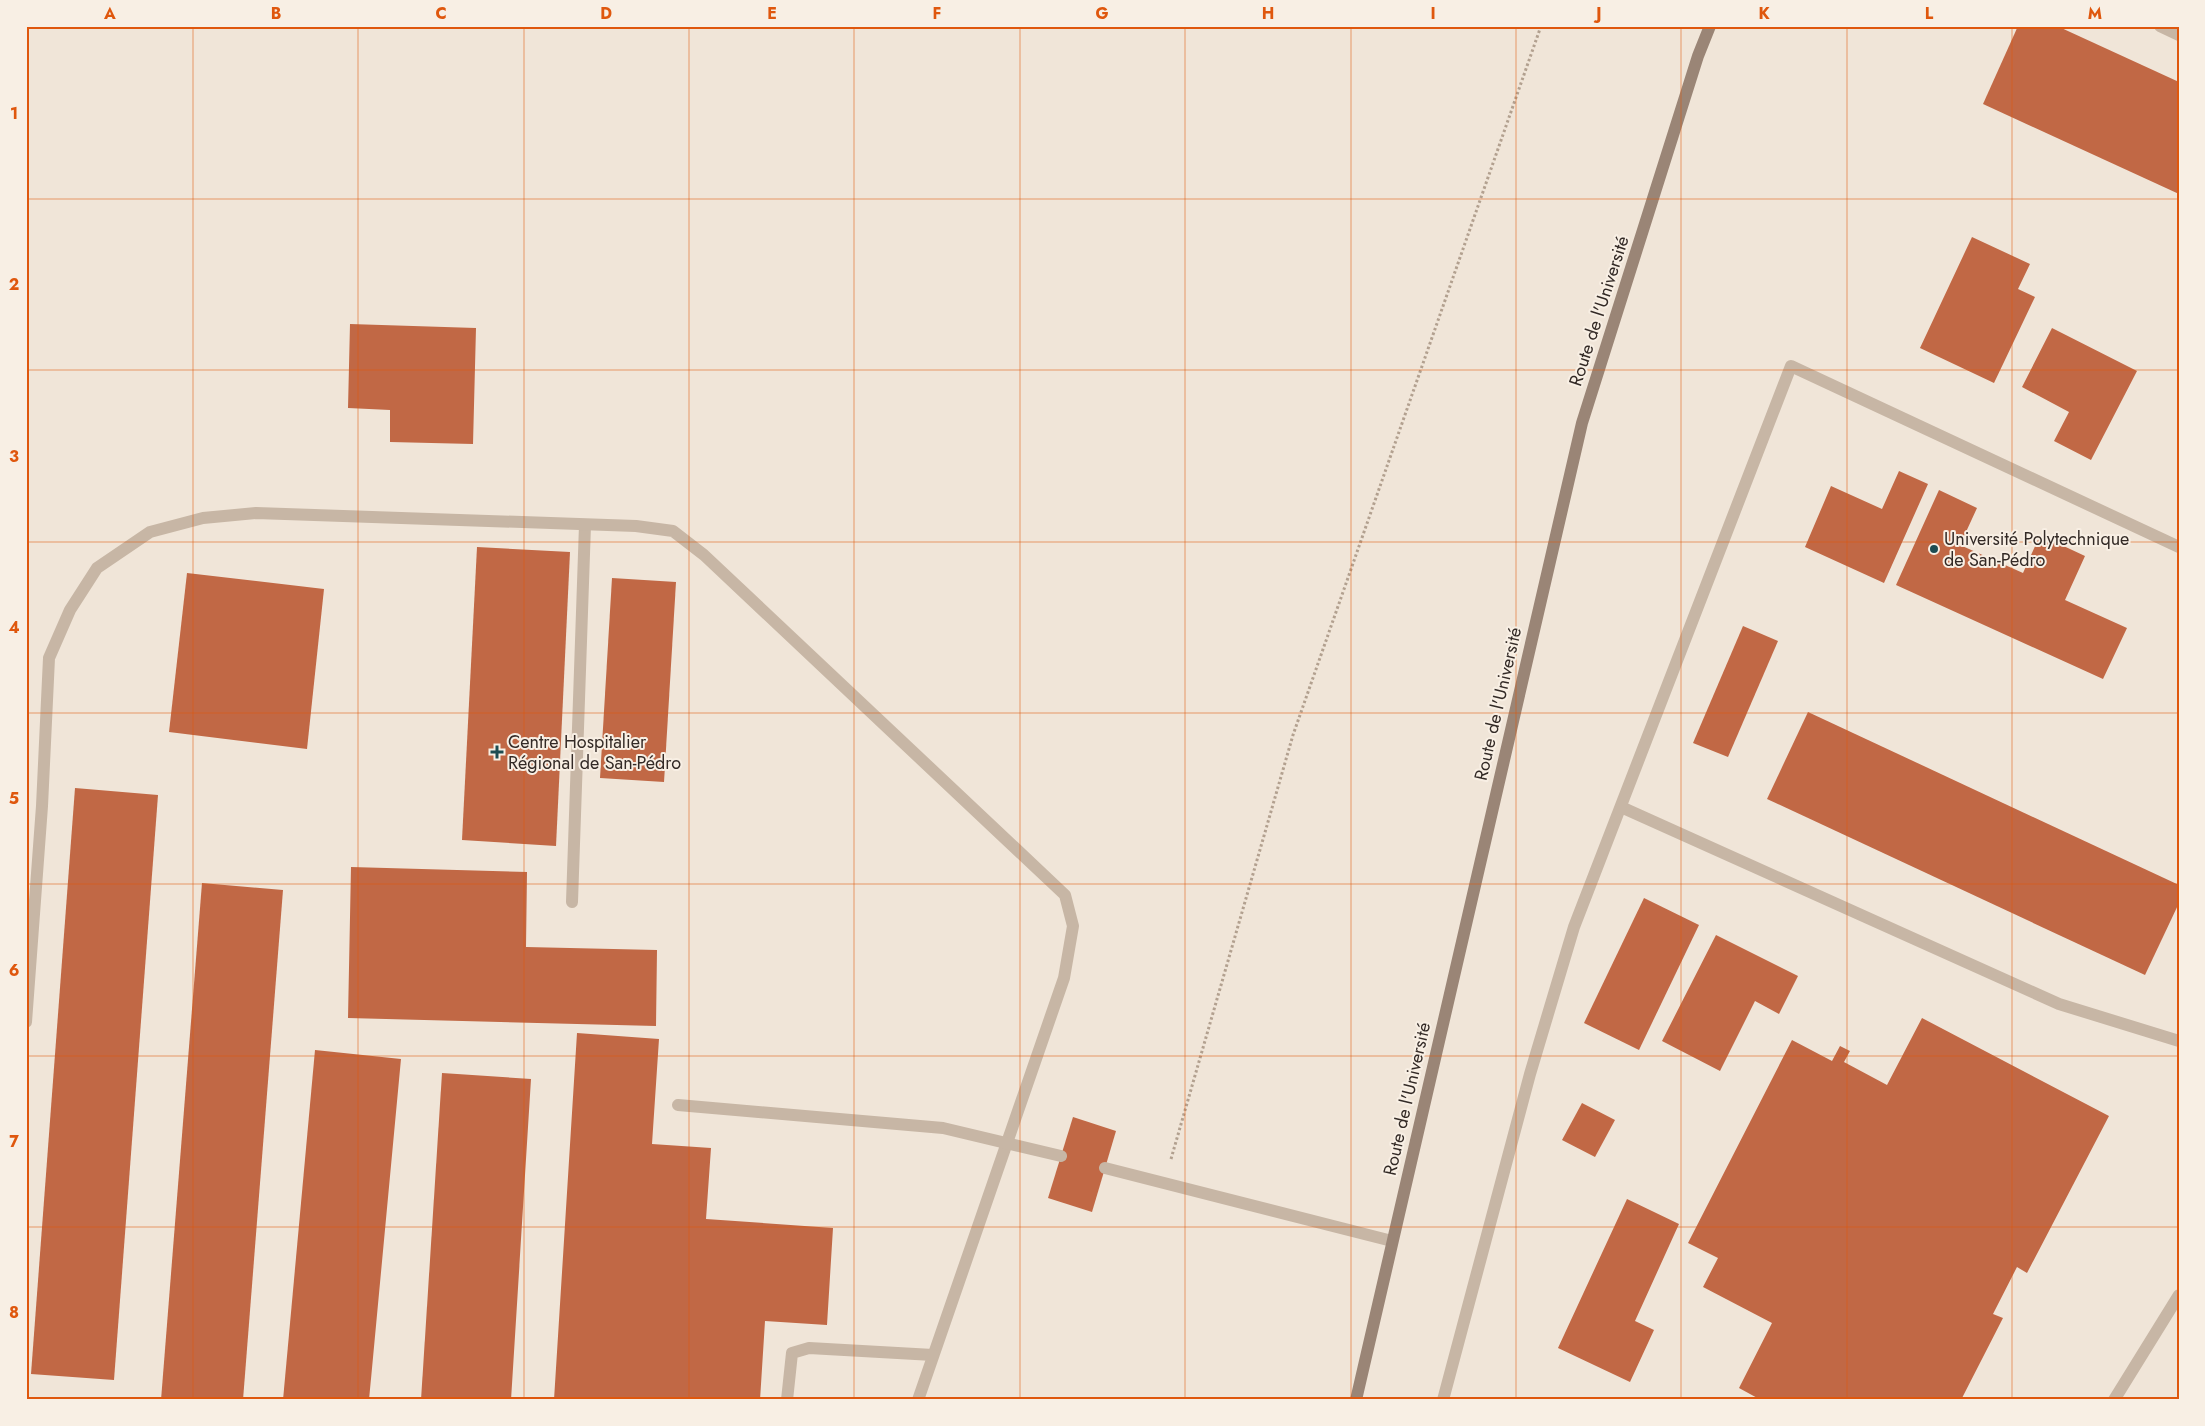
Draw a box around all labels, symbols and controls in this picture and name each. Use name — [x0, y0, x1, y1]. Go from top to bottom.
text: A — [103, 2, 116, 25]
text: B — [271, 2, 281, 25]
text: C — [435, 2, 447, 25]
text: D — [600, 2, 612, 25]
text: E — [767, 2, 777, 25]
text: F — [933, 2, 941, 25]
text: G — [1095, 2, 1109, 25]
text: H — [1262, 2, 1274, 25]
text: I — [1430, 2, 1436, 25]
text: J — [1593, 2, 1602, 25]
text: K — [1758, 2, 1770, 25]
text: L — [1925, 2, 1934, 25]
text: M — [2088, 2, 2102, 25]
text: 1 — [10, 102, 18, 125]
street label: Route de l'Université — [1562, 233, 1636, 389]
text: 2 — [9, 273, 19, 296]
text: 3 — [9, 445, 19, 468]
place label: Université Polytechnique de San-Pédro — [1944, 526, 2129, 573]
marker: Université Polytechnique de San-Pédro — [1928, 543, 1940, 555]
text: 4 — [8, 616, 20, 639]
street label: Route de l'Université — [1468, 625, 1528, 783]
place label: Centre Hospitalier Régional de San-Pédro — [508, 729, 681, 776]
marker: Centre Hospitalier Régional de San-Pédro — [490, 745, 504, 759]
text: 5 — [9, 787, 19, 810]
text: 6 — [9, 959, 19, 982]
street label: Route de l'Université — [1377, 1020, 1437, 1178]
text: 7 — [9, 1130, 19, 1153]
text: 8 — [9, 1301, 19, 1324]

